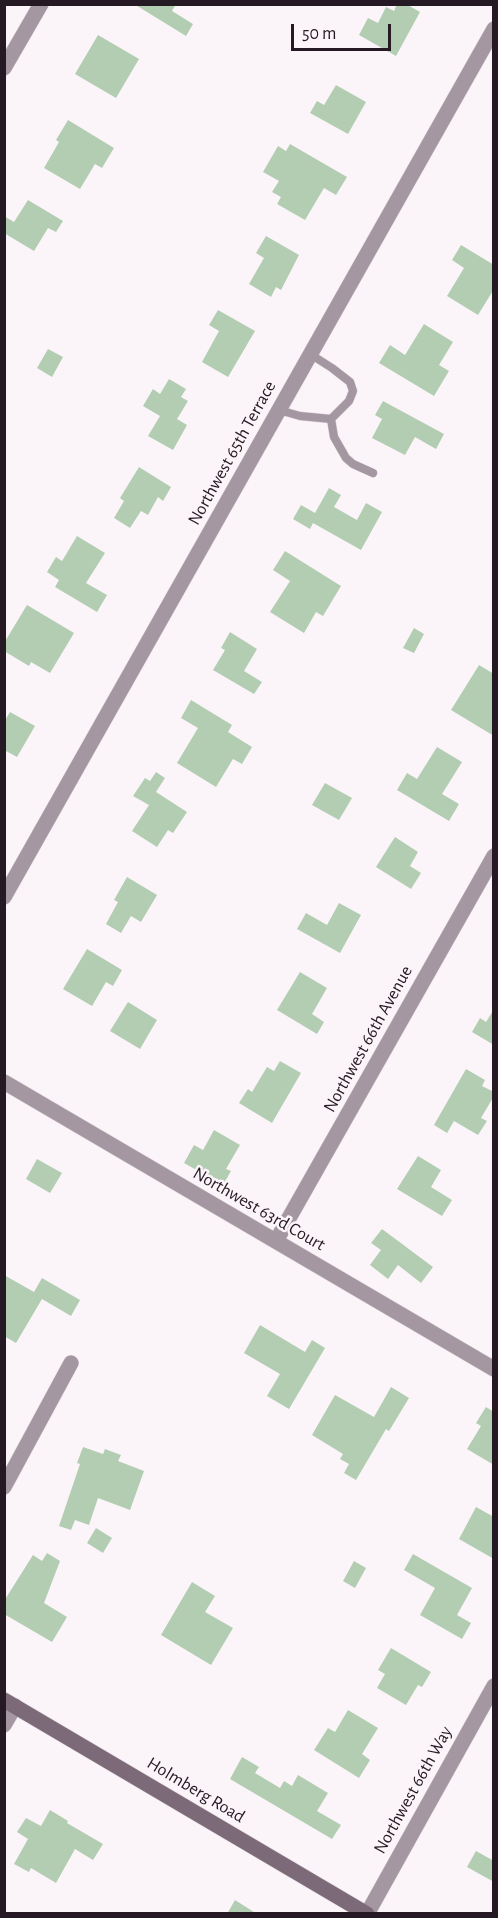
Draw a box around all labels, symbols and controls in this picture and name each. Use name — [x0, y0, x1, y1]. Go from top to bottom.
scale bar — [294, 12, 394, 50]
text: 50 m — [302, 25, 336, 43]
street label: Northwest 65th Terrace — [183, 377, 281, 529]
street label: Northwest 66th Avenue — [319, 962, 417, 1116]
street label: Northwest 63rd Court — [189, 1162, 329, 1256]
street label: Northwest 66th Way — [369, 1722, 457, 1858]
street label: Holmberg Road — [143, 1752, 249, 1828]

